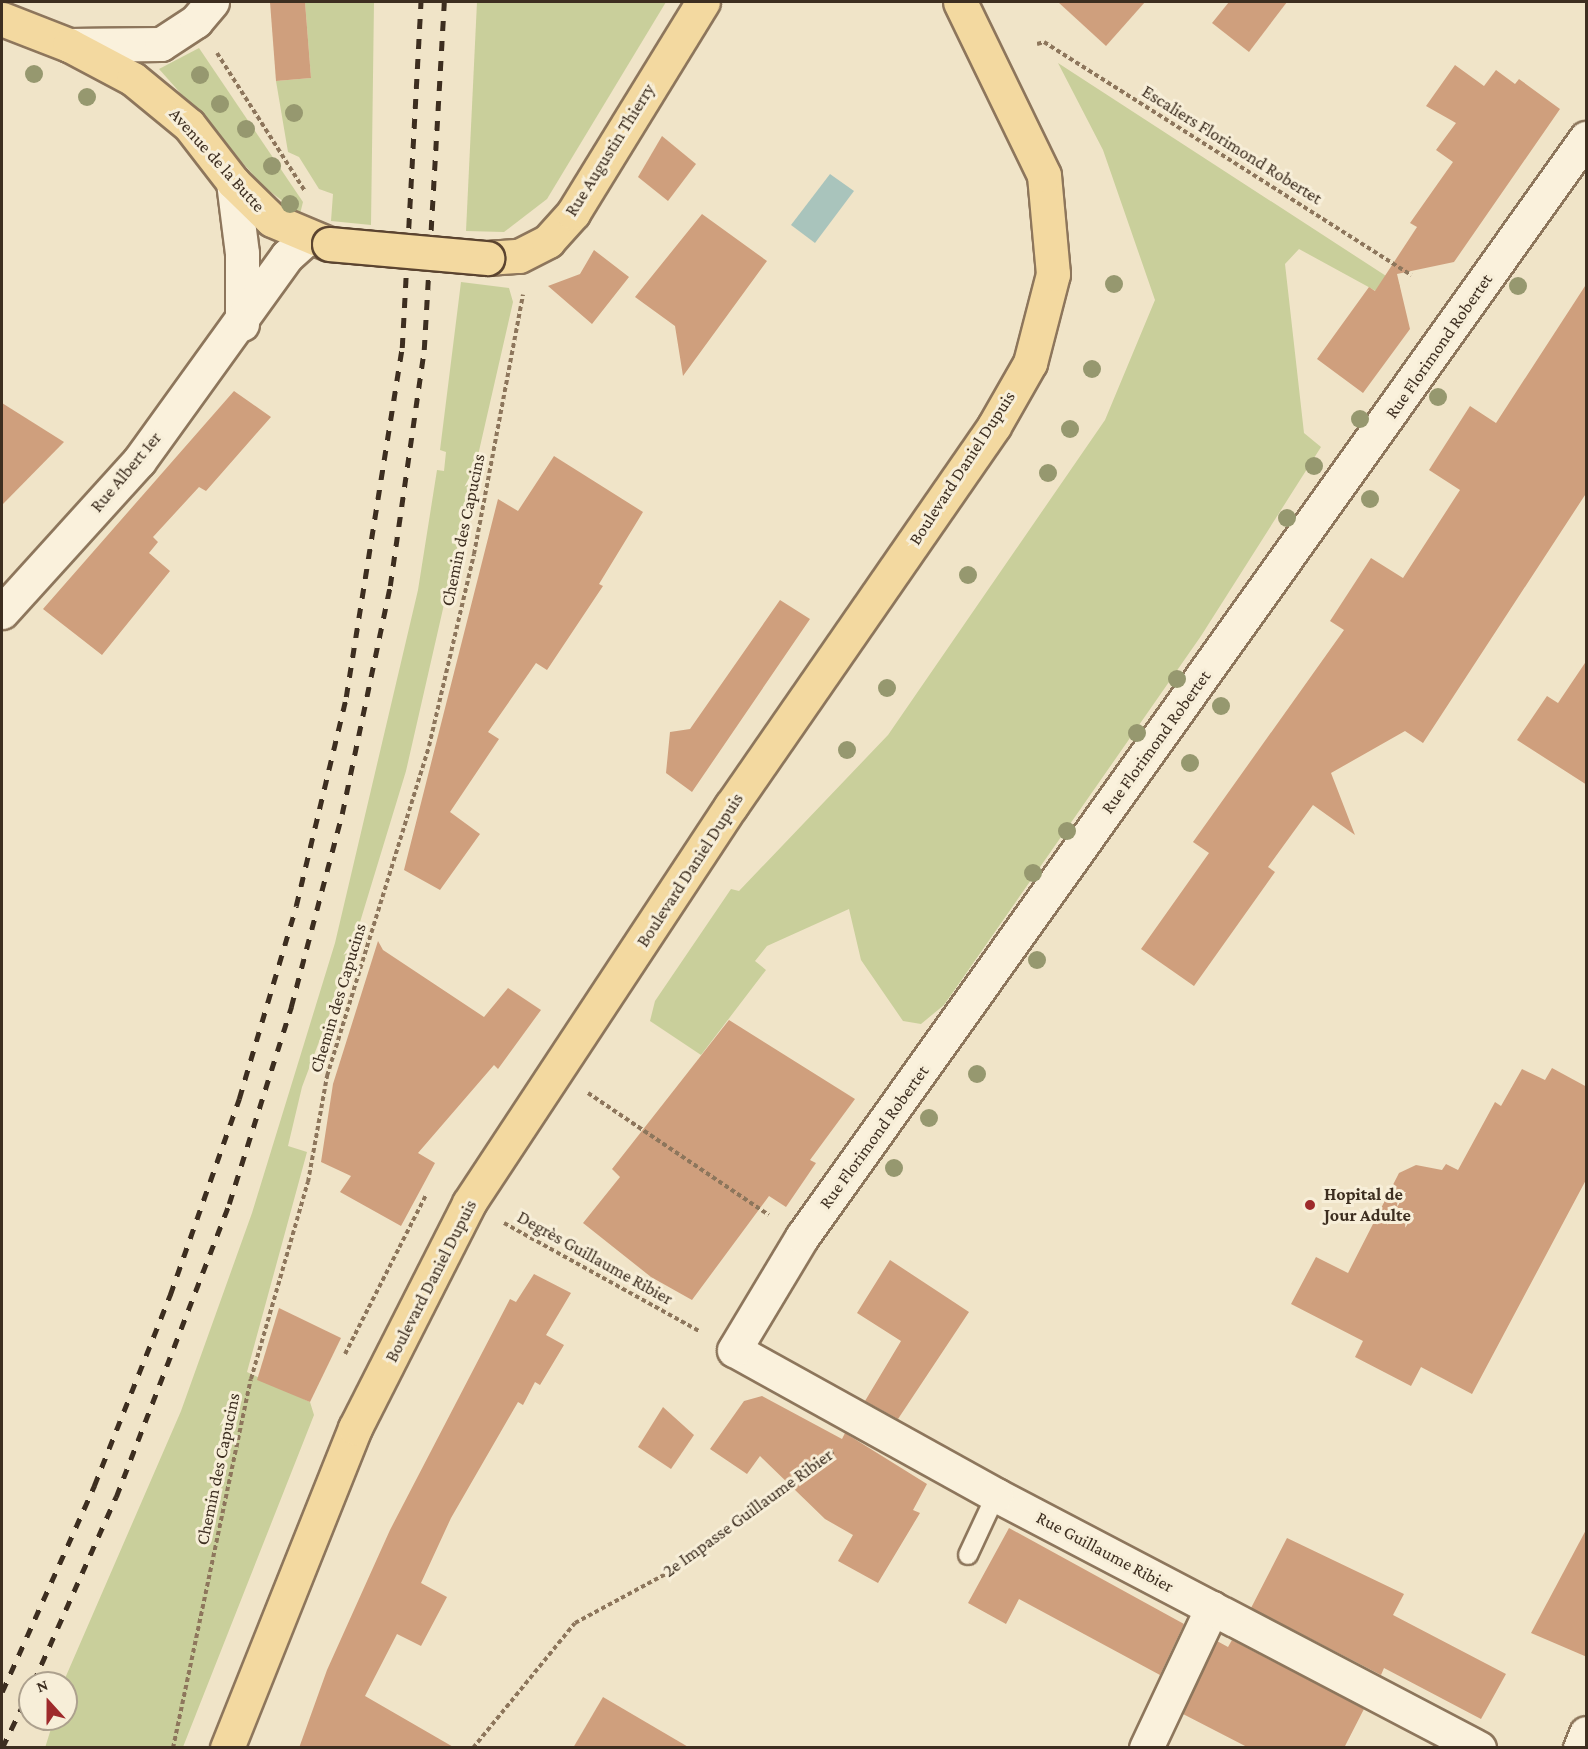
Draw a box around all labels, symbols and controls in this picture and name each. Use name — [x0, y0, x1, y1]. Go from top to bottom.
street label: Rue Augustin Thierry — [560, 80, 660, 220]
street label: Escaliers Florimond Robertet — [1138, 81, 1326, 209]
street label: Avenue de la Butte — [165, 103, 269, 217]
street label: Rue Florimond Robertet — [1381, 269, 1497, 423]
street label: Boulevard Daniel Dupuis — [904, 387, 1020, 549]
street label: Rue Albert 1er — [86, 427, 166, 517]
street label: Chemin des Capucins — [436, 452, 490, 608]
street label: Rue Florimond Robertet — [1097, 666, 1215, 818]
street label: Boulevard Daniel Dupuis — [632, 789, 748, 951]
street label: Chemin des Capucins — [305, 921, 371, 1075]
street label: Rue Florimond Robertet — [815, 1061, 933, 1213]
place label: Hopital de Jour Adulte — [1324, 1184, 1411, 1226]
street label: Boulevard Daniel Dupuis — [381, 1196, 481, 1366]
marker: Hopital de Jour Adulte — [1301, 1196, 1319, 1214]
street label: Degrès Guillaume Ribier — [513, 1206, 677, 1310]
street label: Chemin des Capucins — [191, 1391, 245, 1547]
street label: 2e Impasse Guillaume Ribier — [659, 1444, 837, 1582]
street label: Rue Guillaume Ribier — [1033, 1507, 1177, 1597]
north arrow — [18, 1671, 78, 1731]
text: N — [34, 1676, 50, 1695]

